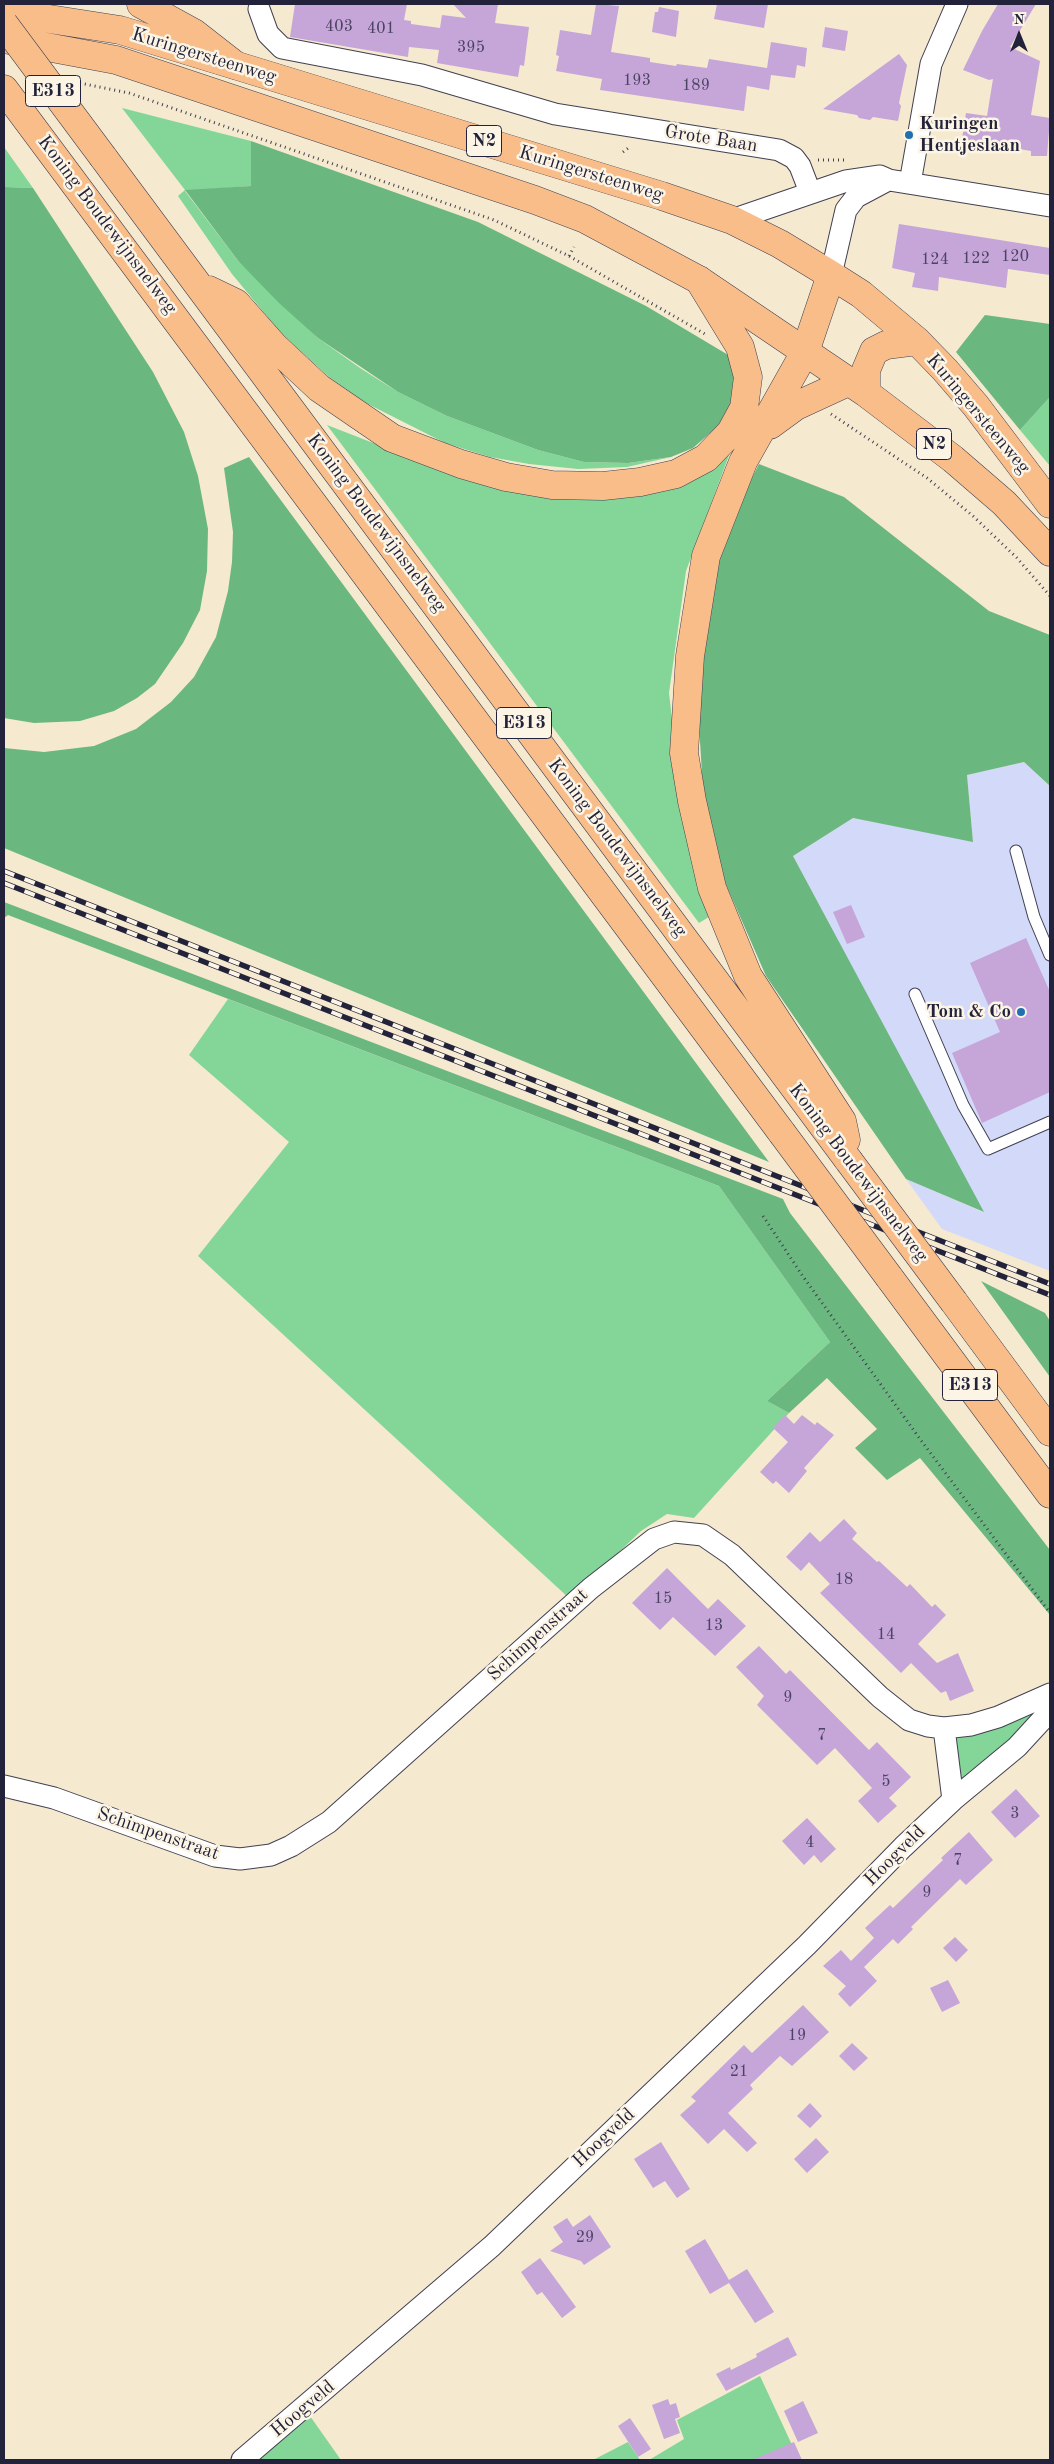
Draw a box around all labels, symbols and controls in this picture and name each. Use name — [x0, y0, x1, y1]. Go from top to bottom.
north arrow — [994, 10, 1044, 60]
text: N — [1014, 13, 1024, 27]
house number: 403 — [325, 17, 353, 37]
house number: 401 — [367, 19, 395, 39]
street label: Kuringersteenweg — [129, 23, 279, 89]
house number: 395 — [457, 38, 485, 58]
house number: 193 — [623, 71, 651, 91]
road number: E313 — [26, 76, 80, 106]
house number: 189 — [682, 76, 710, 96]
place label: Kuringen Hentjeslaan — [919, 113, 1020, 157]
street label: Grote Baan — [663, 120, 759, 158]
road number: N2 — [466, 125, 502, 156]
marker: Kuringen Hentjeslaan — [903, 129, 915, 141]
street label: Koning Boudewijnsnelweg — [32, 131, 182, 319]
street label: Kuringersteenweg — [516, 141, 666, 207]
house number: 120 — [1001, 247, 1029, 267]
house number: 122 — [962, 249, 990, 269]
house number: 124 — [921, 250, 949, 270]
street label: Kuringersteenweg — [921, 349, 1035, 479]
road number: N2 — [916, 428, 952, 459]
street label: Koning Boudewijnsnelweg — [301, 429, 451, 617]
road number: E313 — [496, 708, 552, 738]
street label: Koning Boudewijnsnelweg — [542, 754, 692, 942]
place label: Tom & Co — [926, 1001, 1011, 1023]
marker: Tom & Co — [1015, 1006, 1027, 1018]
street label: Koning Boudewijnsnelweg — [783, 1079, 933, 1267]
road number: E313 — [942, 1370, 998, 1400]
house number: 18 — [835, 1570, 853, 1590]
street label: Schimpenstraat — [483, 1584, 593, 1686]
house number: 15 — [654, 1589, 672, 1609]
house number: 13 — [705, 1616, 723, 1636]
house number: 14 — [877, 1625, 895, 1645]
house number: 9 — [783, 1688, 793, 1708]
house number: 7 — [817, 1726, 827, 1746]
house number: 5 — [881, 1772, 891, 1792]
street label: Schimpenstraat — [94, 1802, 222, 1866]
house number: 3 — [1010, 1804, 1020, 1824]
street label: Hoogveld — [860, 1821, 930, 1891]
house number: 4 — [805, 1833, 815, 1853]
house number: 7 — [953, 1851, 963, 1871]
house number: 9 — [922, 1883, 932, 1903]
house number: 19 — [788, 2026, 806, 2046]
house number: 21 — [730, 2062, 748, 2082]
street label: Hoogveld — [568, 2103, 640, 2173]
house number: 29 — [576, 2228, 594, 2248]
street label: Hoogveld — [266, 2376, 340, 2442]

